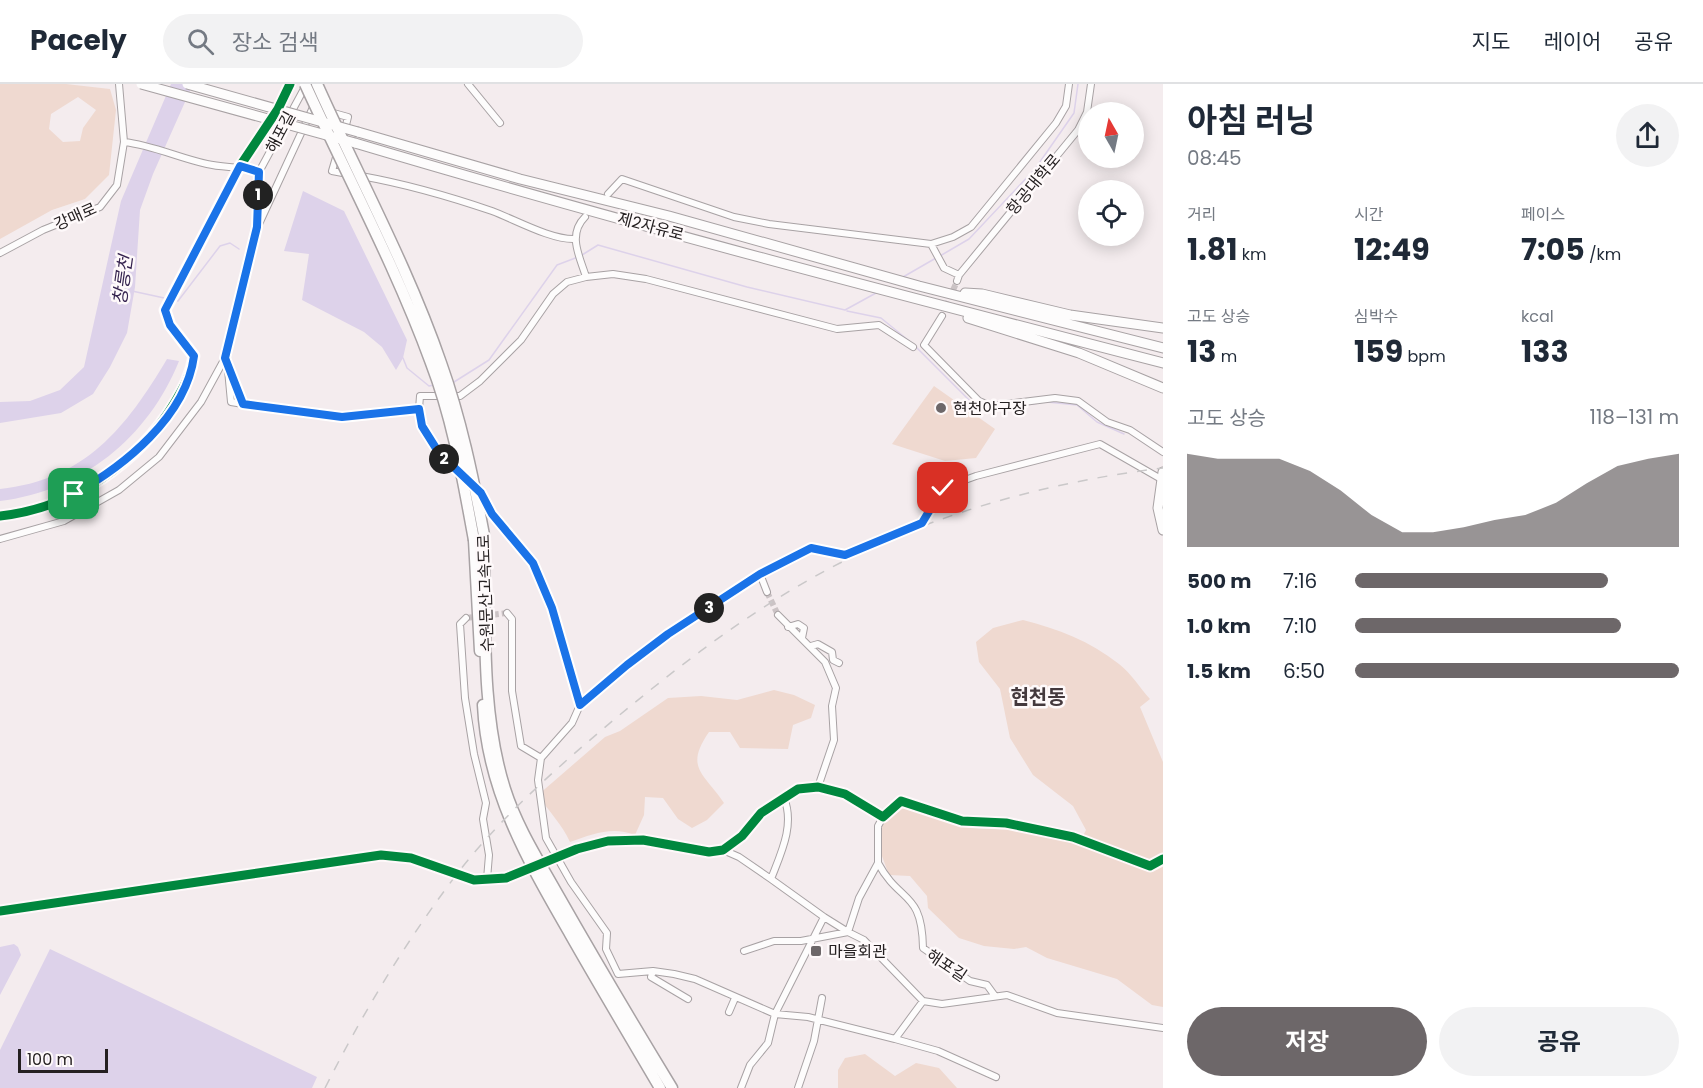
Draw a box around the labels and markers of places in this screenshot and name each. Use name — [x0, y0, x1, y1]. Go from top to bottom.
pin: 1 — [243, 180, 273, 210]
place label: 현천야구장 — [953, 397, 1027, 420]
marker: 현천야구장 — [934, 401, 948, 415]
pin: 2 — [429, 444, 459, 474]
pin — [917, 462, 968, 513]
pin — [48, 468, 99, 519]
pin: 3 — [694, 593, 724, 623]
place label: 마을회관 — [828, 940, 887, 963]
marker: 마을회관 — [809, 944, 823, 958]

